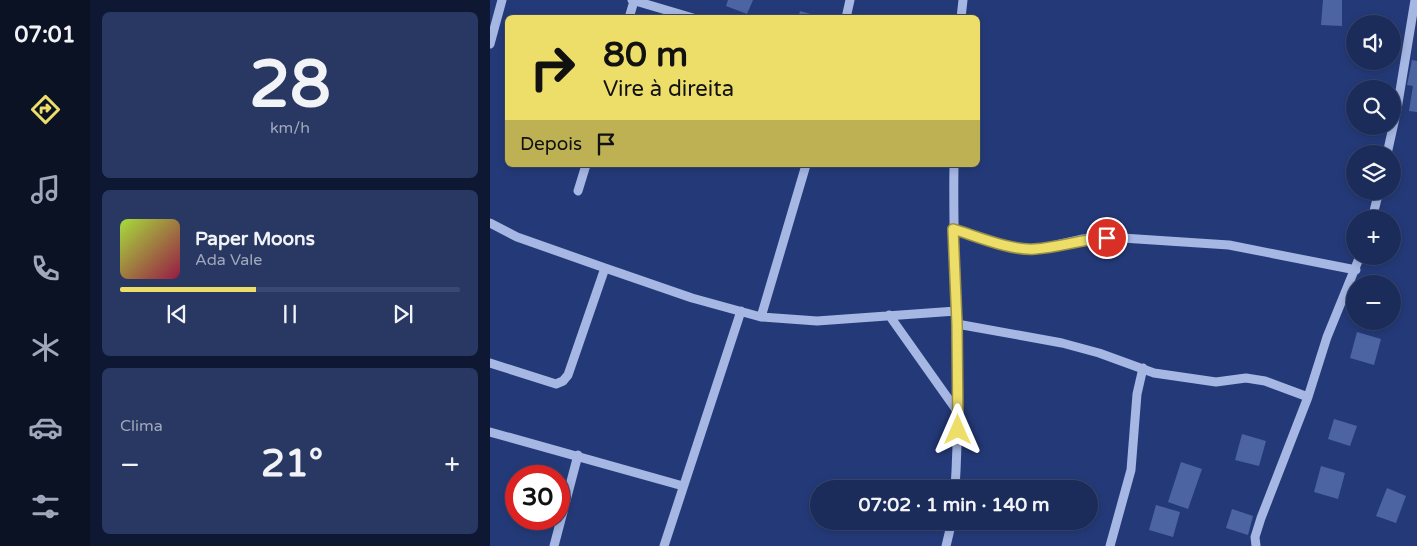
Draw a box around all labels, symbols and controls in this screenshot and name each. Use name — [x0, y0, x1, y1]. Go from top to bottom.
map controls — [1346, 15, 1401, 330]
button: sound — [1346, 15, 1401, 70]
text: 07:01 — [15, 22, 75, 48]
text: 80 m — [603, 34, 688, 76]
icon: right — [520, 35, 585, 100]
text: 28 — [249, 46, 331, 125]
text: Vire à direita — [603, 76, 734, 102]
button: search — [1346, 80, 1401, 135]
icon: directions — [28, 92, 63, 127]
text: km/h — [270, 118, 310, 138]
icon: arrive — [592, 130, 620, 158]
text: Depois — [520, 133, 582, 155]
button: layers — [1346, 145, 1401, 200]
icon: music — [28, 172, 63, 207]
button: + — [1346, 210, 1401, 265]
pin — [1086, 217, 1128, 259]
icon: arrive — [1093, 224, 1121, 252]
text: Paper Moons — [195, 228, 315, 250]
text: Ada Vale — [195, 250, 262, 270]
icon: phone — [28, 251, 63, 286]
button: − — [1346, 275, 1401, 330]
icon: previous — [163, 300, 191, 328]
icon: pause — [276, 300, 304, 328]
icon: next — [389, 300, 417, 328]
icon: climate — [28, 330, 63, 365]
position arrow — [931, 403, 983, 455]
icon: car — [28, 410, 63, 445]
text: Clima — [120, 416, 163, 436]
text: 21° — [261, 441, 323, 487]
text: − — [120, 448, 140, 482]
text: + — [444, 448, 460, 482]
speed limit sign: 30 — [505, 465, 570, 530]
icon: filters — [28, 489, 63, 524]
text: 07:02 · 1 min · 140 m — [858, 494, 1050, 516]

